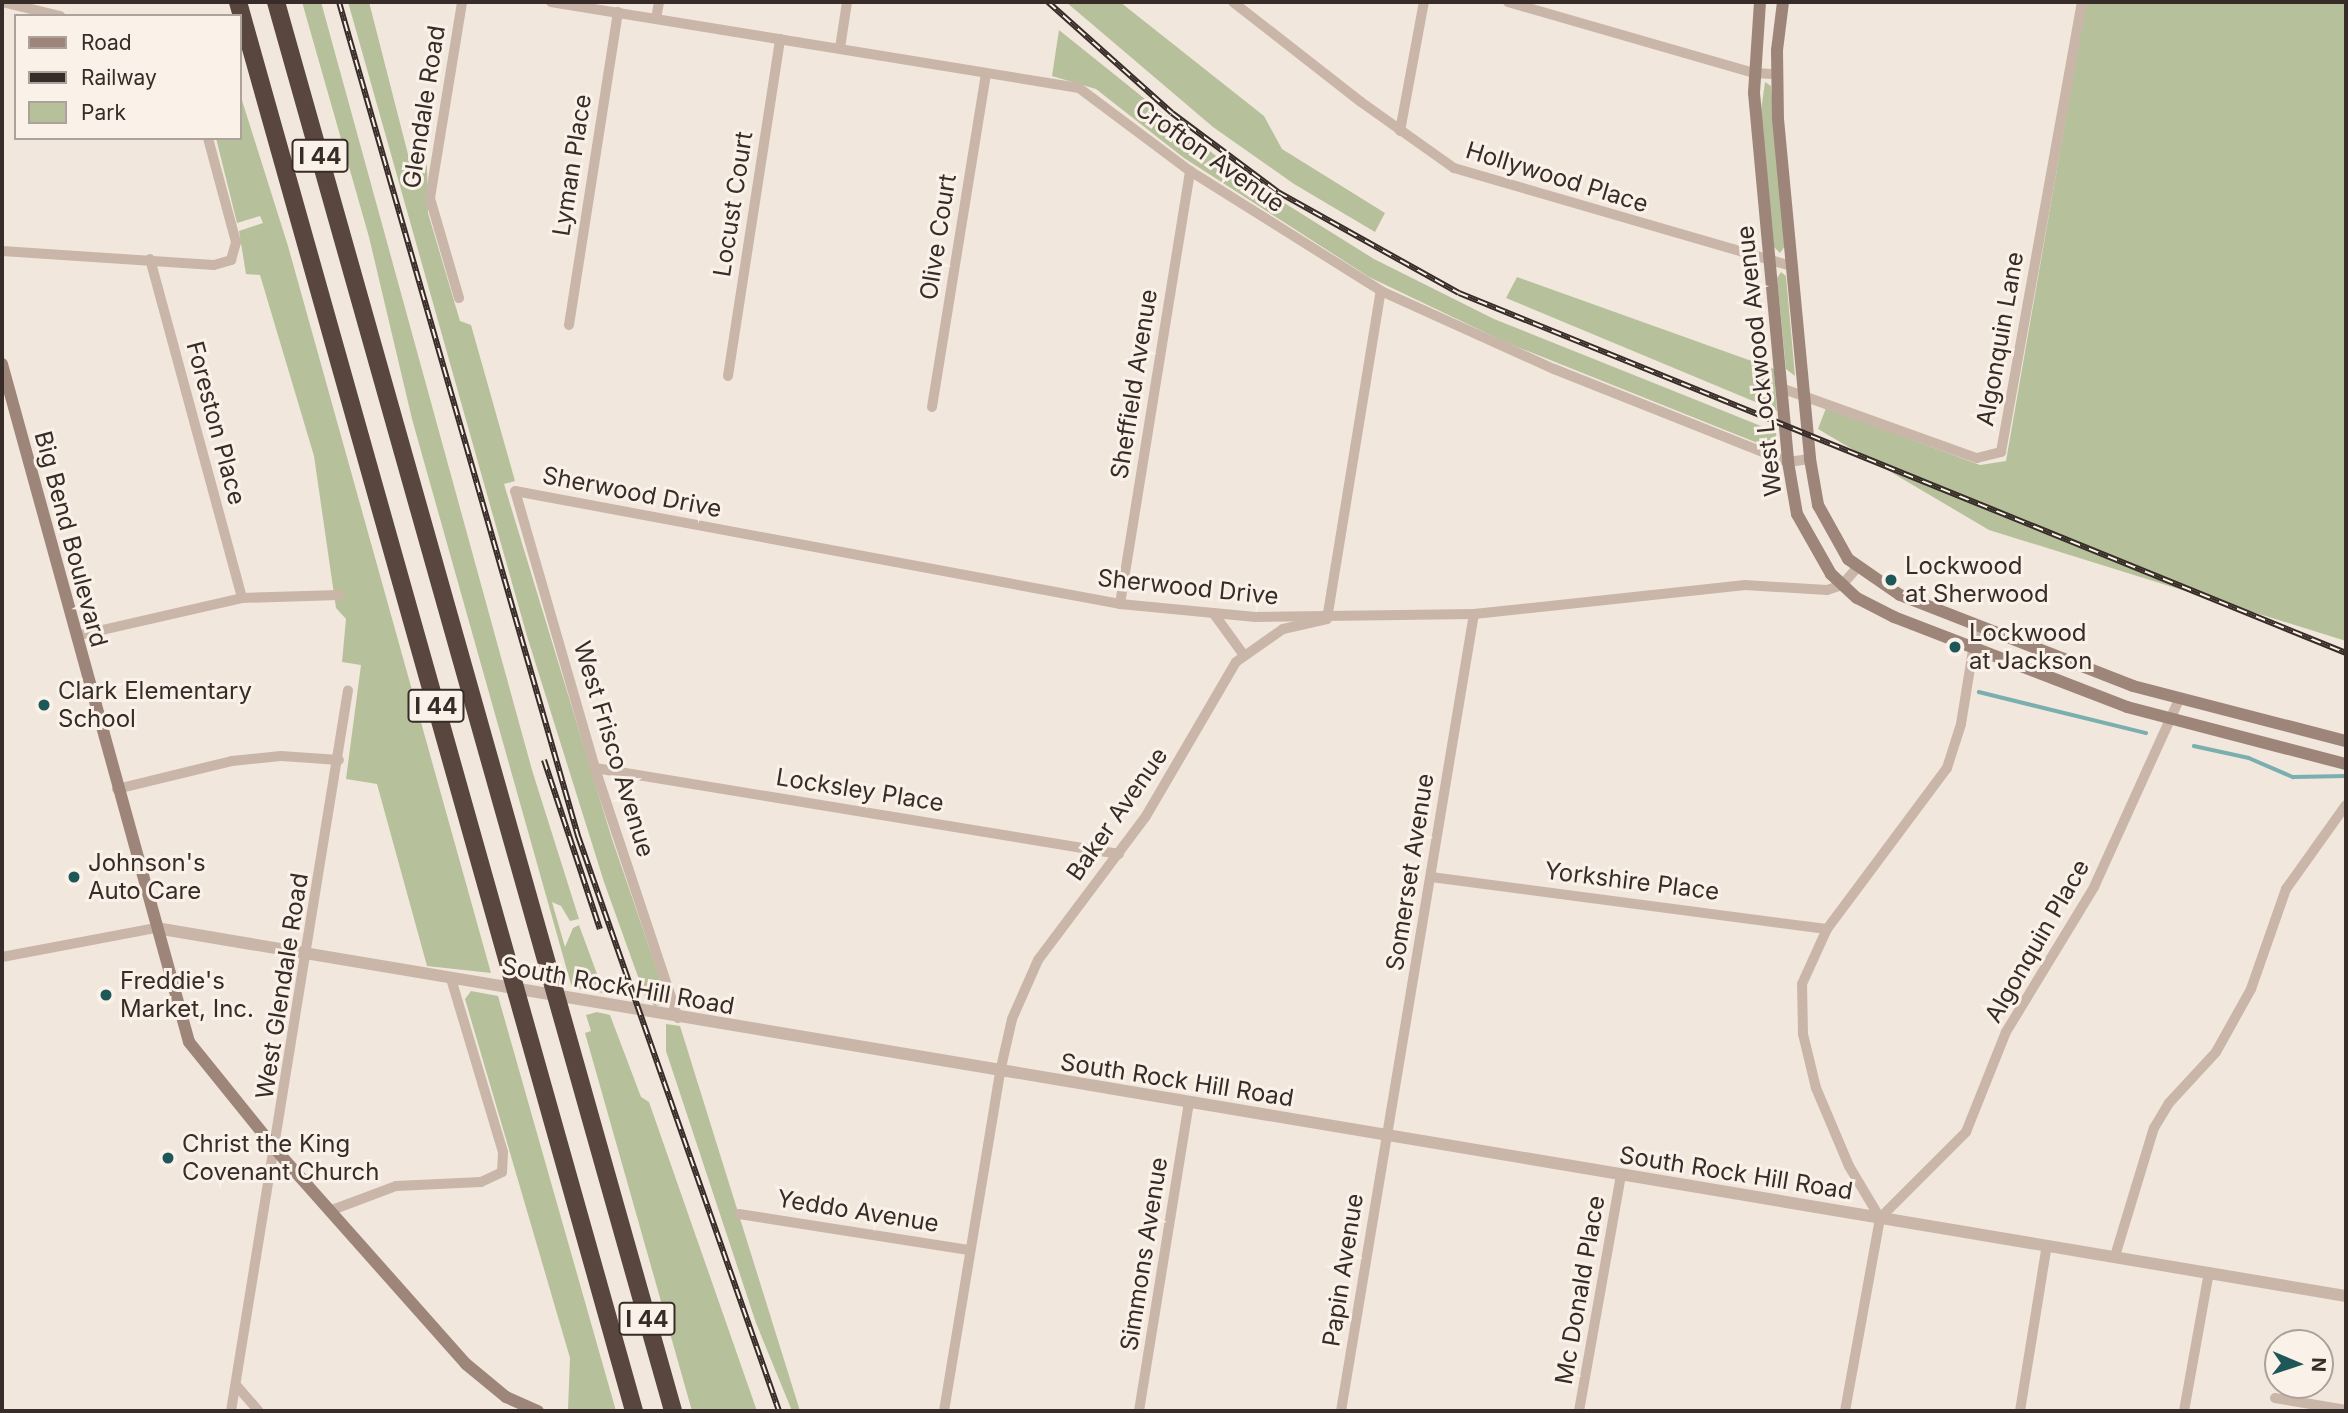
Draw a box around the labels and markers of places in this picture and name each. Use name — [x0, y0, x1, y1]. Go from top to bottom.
place label: Lockwood at Sherwood — [1905, 552, 2049, 608]
marker: Lockwood at Sherwood — [1883, 572, 1899, 588]
place label: Lockwood at Jackson — [1969, 619, 2092, 675]
marker: Lockwood at Jackson — [1947, 639, 1963, 655]
place label: Clark Elementary School — [58, 677, 252, 733]
marker: Clark Elementary School — [36, 697, 52, 713]
place label: Johnson's Auto Care — [88, 849, 206, 905]
marker: Johnson's Auto Care — [66, 869, 82, 885]
place label: Freddie's Market, Inc. — [120, 967, 254, 1023]
marker: Freddie's Market, Inc. — [98, 987, 114, 1003]
place label: Christ the King Covenant Church — [182, 1130, 379, 1186]
marker: Christ the King Covenant Church — [160, 1150, 176, 1166]

